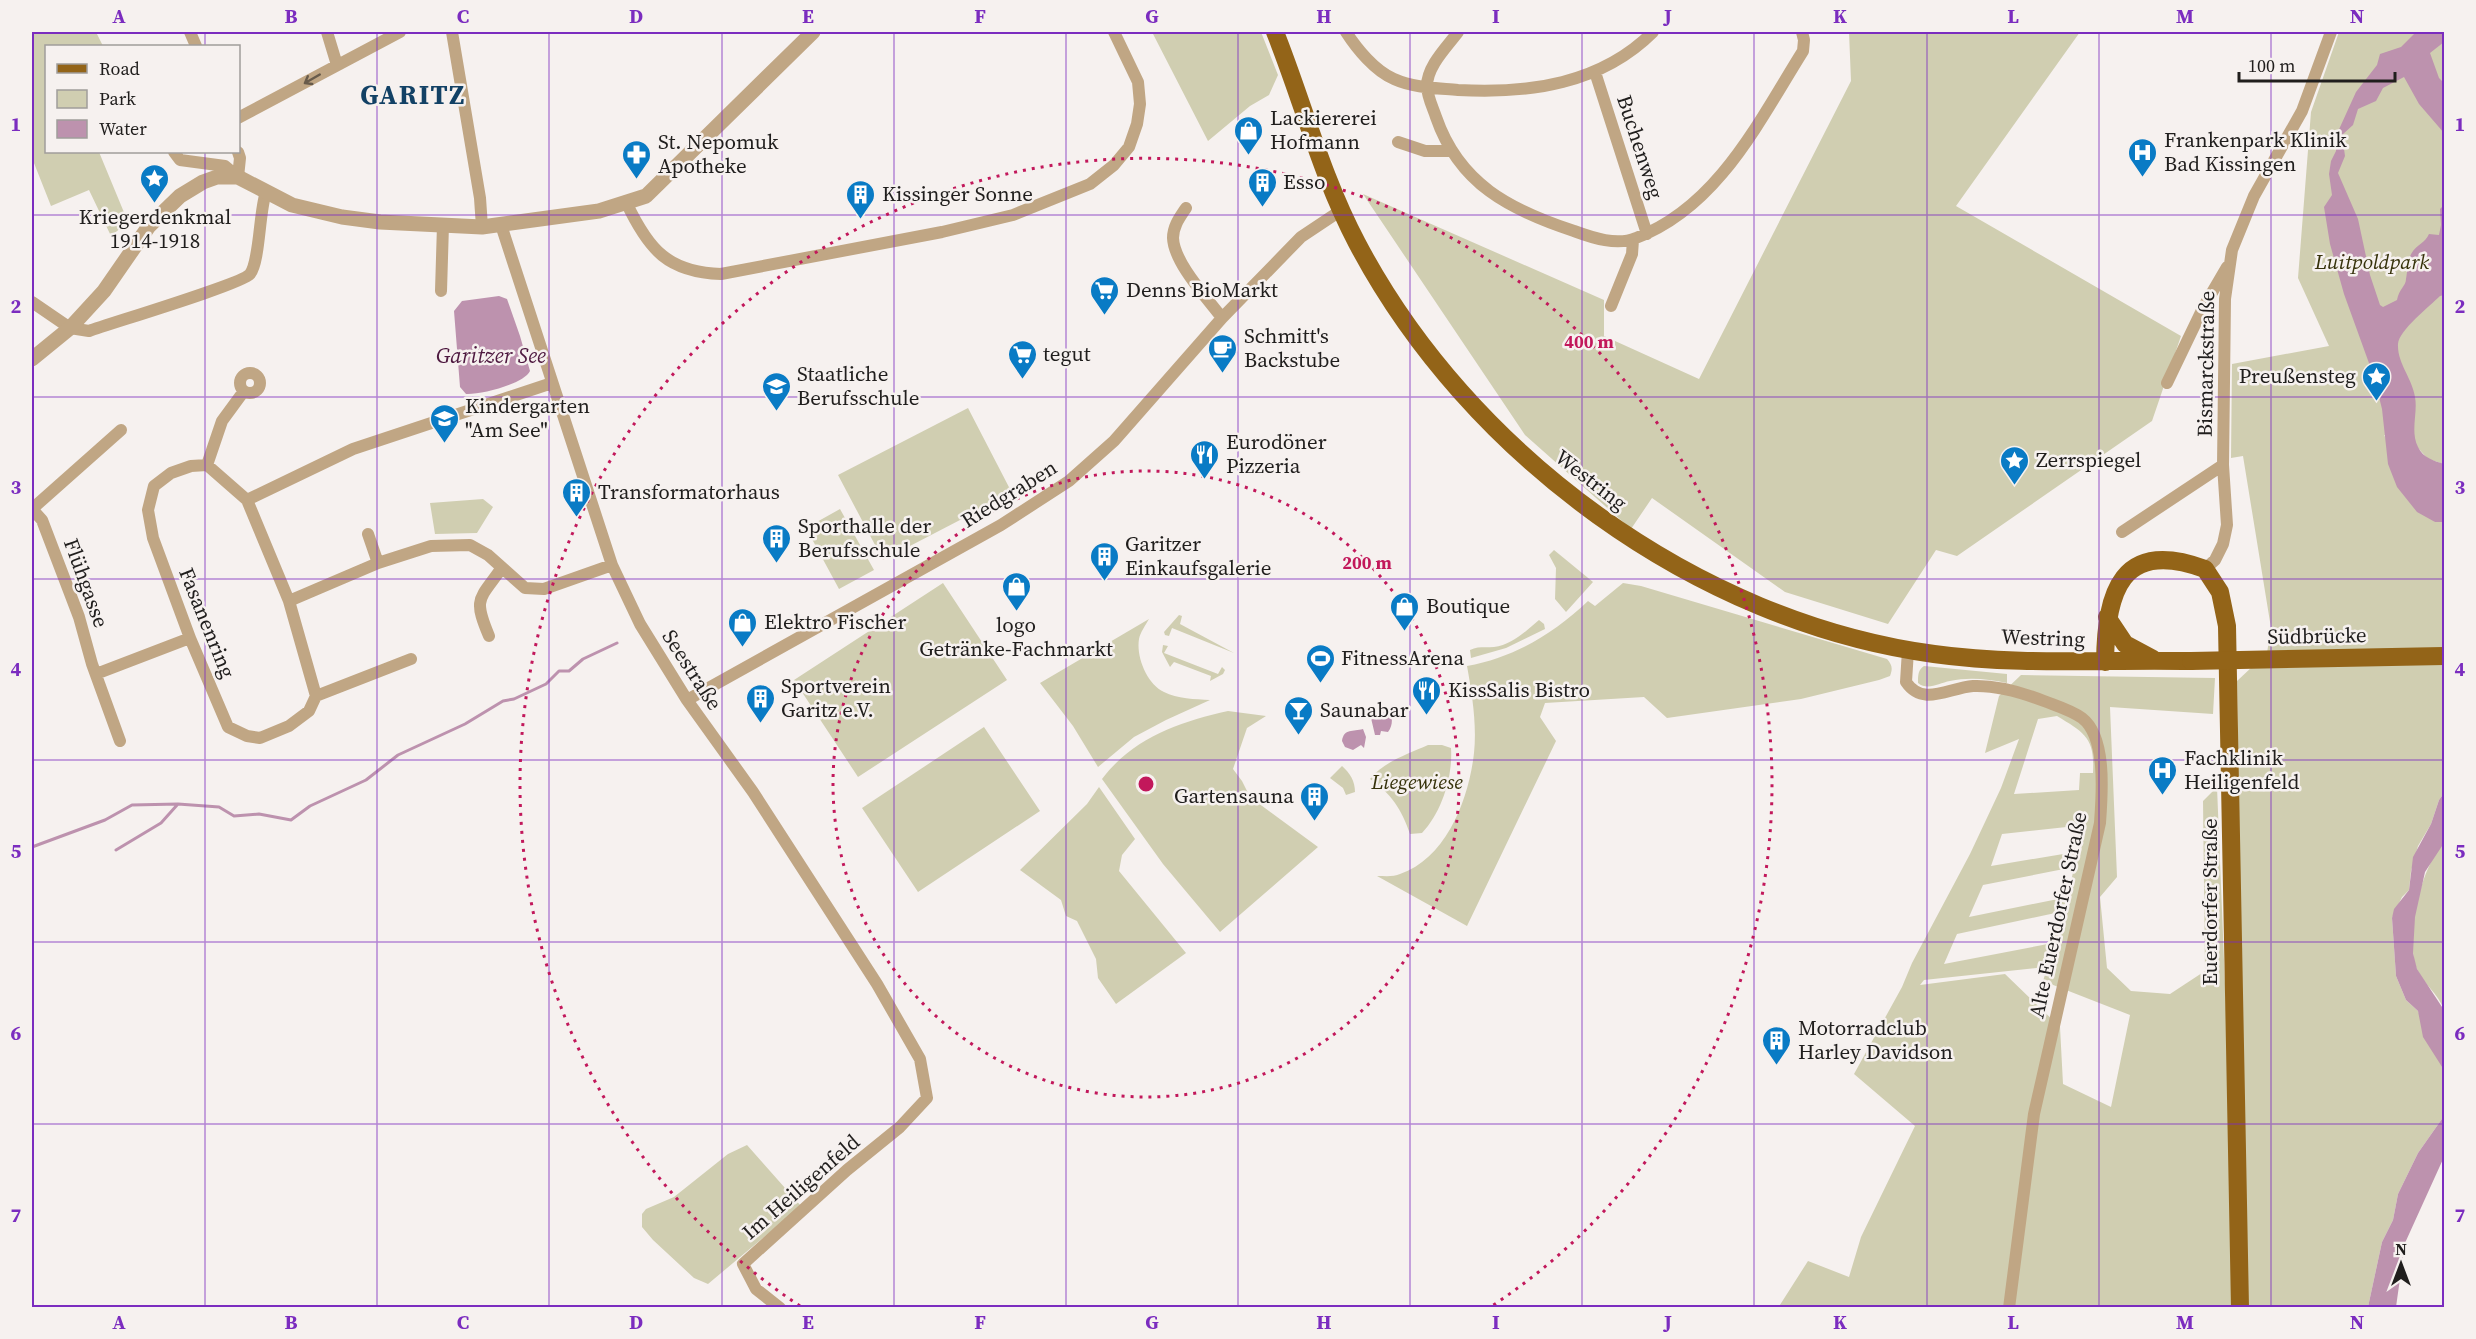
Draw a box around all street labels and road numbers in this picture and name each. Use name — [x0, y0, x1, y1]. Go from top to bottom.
street label: Buchenweg — [1610, 91, 1671, 203]
street label: Bismarckstraße — [2190, 291, 2221, 437]
street label: Westring — [1549, 442, 1633, 517]
street label: Riedgraben — [955, 452, 1062, 535]
street label: Flühgasse — [57, 534, 116, 632]
street label: Fasanenring — [172, 563, 243, 682]
street label: Südbrücke — [2267, 620, 2367, 651]
street label: Westring — [2000, 622, 2086, 653]
street label: Seestraße — [656, 624, 729, 716]
street label: Alte Euerdorfer Straße — [2021, 809, 2094, 1021]
street label: Euerdorfer Straße — [2195, 818, 2224, 986]
street label: Im Heiligenfeld — [736, 1127, 866, 1246]

